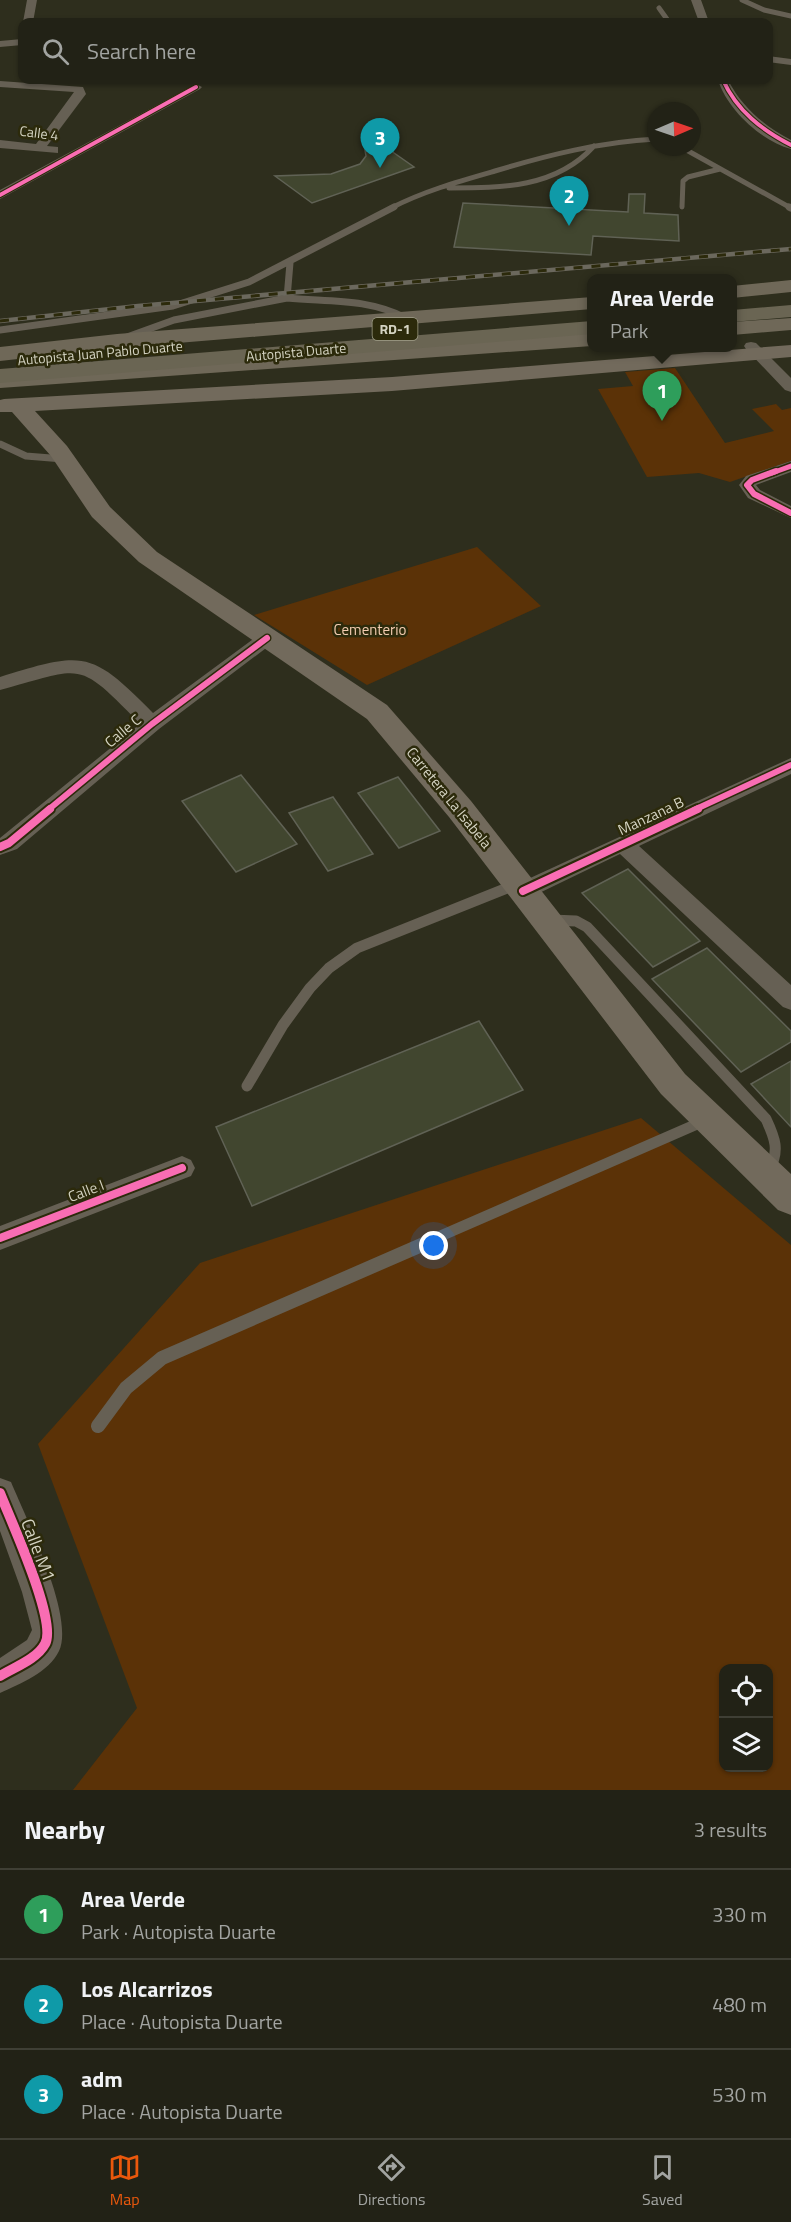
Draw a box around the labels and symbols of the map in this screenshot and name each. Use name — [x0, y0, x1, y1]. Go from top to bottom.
north arrow — [647, 102, 701, 156]
pin: 3 — [360, 118, 400, 168]
street label: Calle 4 — [18, 120, 60, 145]
pin: 2 — [550, 176, 588, 226]
road number: RD-1 — [372, 318, 418, 340]
street label: Autopista Juan Pablo Duarte — [16, 335, 183, 370]
street label: Autopista Duarte — [245, 337, 347, 366]
pin: 1 — [642, 372, 682, 421]
park label: Cementerio — [334, 618, 407, 641]
street label: Calle C — [99, 708, 146, 753]
street label: Carretera La Isabela — [401, 742, 498, 854]
street label: Manzana B — [614, 790, 688, 841]
street label: Calle I — [64, 1173, 107, 1208]
your location — [419, 1231, 448, 1260]
street label: Calle M1 — [14, 1514, 63, 1585]

